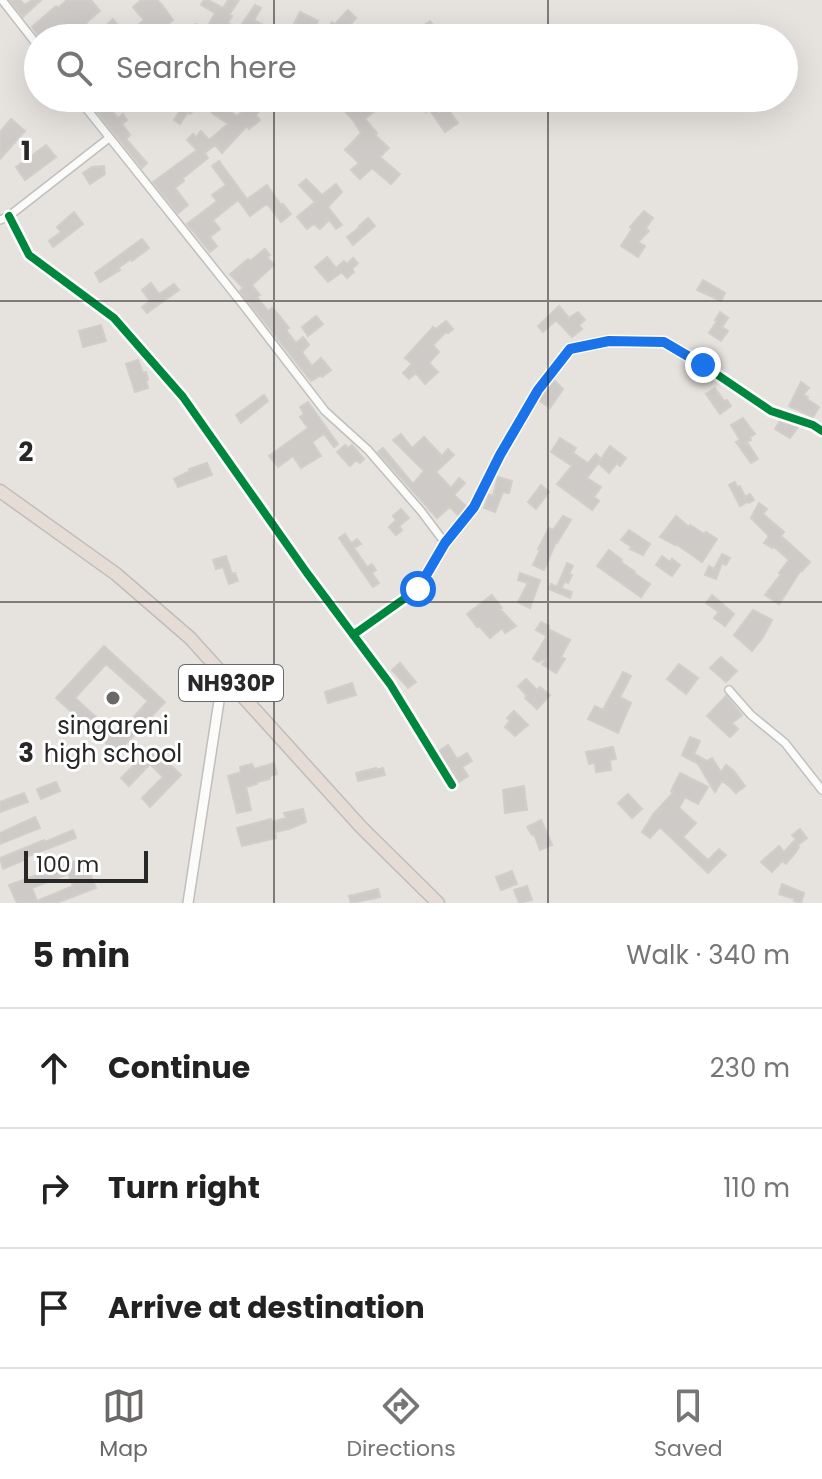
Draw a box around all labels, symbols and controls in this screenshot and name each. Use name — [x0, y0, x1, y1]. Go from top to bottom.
search box — [24, 24, 798, 112]
icon: search — [52, 46, 96, 90]
text: Search here — [116, 46, 297, 89]
text: 1 — [21, 133, 31, 169]
route end — [685, 347, 721, 383]
text: 2 — [19, 434, 34, 470]
route start — [400, 571, 436, 607]
road number: NH930P — [179, 665, 283, 701]
marker: singareni high school — [104, 689, 122, 707]
place label: singareni high school — [44, 709, 182, 770]
text: 3 — [18, 735, 34, 771]
scale bar — [24, 847, 148, 883]
text: 100 m — [36, 849, 99, 880]
text: 5 min — [32, 931, 130, 979]
text: Walk · 340 m — [626, 937, 790, 973]
icon: ahead — [32, 1046, 76, 1090]
text: Continue — [108, 1046, 250, 1089]
text: 230 m — [710, 1050, 790, 1086]
icon: right — [32, 1166, 76, 1210]
text: Turn right — [108, 1166, 260, 1209]
text: 110 m — [723, 1170, 790, 1206]
icon: arrive — [32, 1286, 76, 1330]
text: Arrive at destination — [108, 1286, 425, 1329]
tab: Map — [99, 1384, 148, 1465]
tab: Directions — [346, 1384, 456, 1465]
tab: Saved — [654, 1384, 723, 1465]

